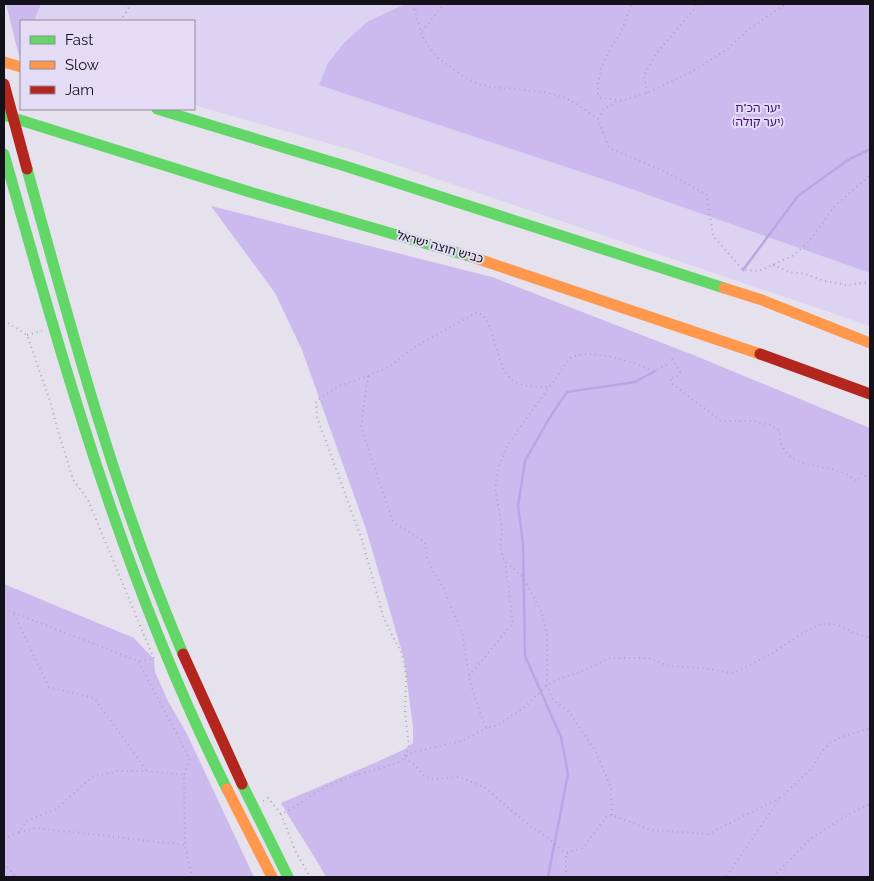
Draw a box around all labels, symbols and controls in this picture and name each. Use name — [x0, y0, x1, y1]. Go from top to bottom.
legend — [20, 20, 195, 110]
text: Fast — [65, 31, 93, 49]
text: Slow — [65, 56, 99, 74]
text: Jam — [65, 81, 94, 99]
park label: יער הכ"ח (יער קולה) — [732, 101, 784, 129]
street label: כביש חוצה ישראל — [395, 228, 485, 266]

